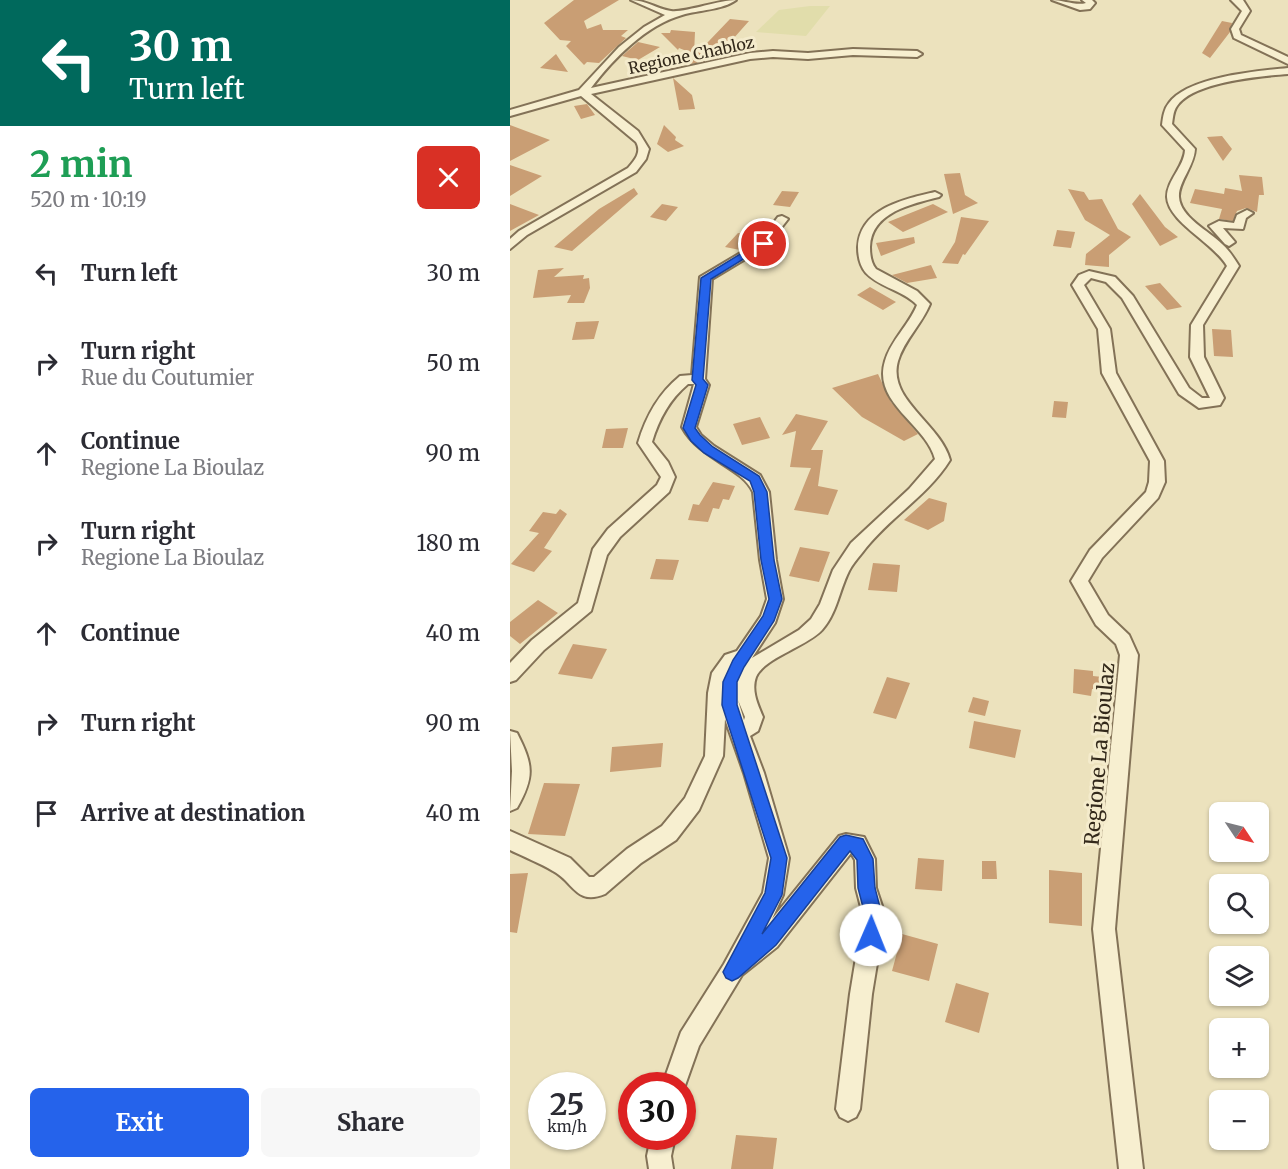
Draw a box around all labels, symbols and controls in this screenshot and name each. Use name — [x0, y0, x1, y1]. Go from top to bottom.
text: 30 m — [129, 20, 233, 72]
icon: left — [30, 24, 108, 102]
street label: Regione Chabloz — [626, 32, 756, 78]
text: Turn left — [129, 72, 244, 106]
text: 2 min — [30, 142, 133, 187]
button: close — [417, 146, 480, 209]
text: 520 m · 10:19 — [30, 187, 147, 212]
pin — [738, 218, 789, 269]
icon: arrive — [747, 227, 780, 260]
icon: left — [30, 257, 63, 290]
text: Turn left — [81, 259, 178, 287]
text: 30 m — [426, 259, 480, 287]
text: Turn right — [81, 337, 195, 365]
icon: right — [30, 347, 63, 380]
text: 50 m — [426, 349, 480, 377]
text: Rue du Coutumier — [81, 365, 254, 390]
text: Continue — [81, 427, 180, 455]
icon: ahead — [30, 437, 63, 470]
text: 90 m — [425, 439, 480, 467]
text: Regione La Bioulaz — [81, 455, 264, 480]
text: Turn right — [81, 517, 195, 545]
icon: right — [30, 527, 63, 560]
text: 180 m — [416, 529, 480, 557]
text: Regione La Bioulaz — [81, 545, 264, 570]
icon: ahead — [30, 617, 63, 650]
text: Continue — [81, 619, 180, 647]
text: 40 m — [425, 619, 480, 647]
street label: Regione La Bioulaz — [1079, 662, 1119, 846]
icon: right — [30, 707, 63, 740]
text: Turn right — [81, 709, 195, 737]
text: 90 m — [425, 709, 480, 737]
icon: arrive — [30, 797, 63, 830]
text: Arrive at destination — [81, 799, 305, 827]
text: 40 m — [425, 799, 480, 827]
north arrow — [1209, 802, 1269, 862]
map controls — [1209, 802, 1269, 1150]
button: search — [1209, 874, 1269, 934]
position arrow — [839, 903, 903, 967]
button: layers — [1209, 946, 1269, 1006]
button: + — [1209, 1018, 1269, 1078]
speed limit sign: 30 — [618, 1072, 696, 1150]
text: 25 — [550, 1085, 584, 1123]
button: Exit — [30, 1088, 249, 1157]
button: Share — [261, 1088, 480, 1157]
button: − — [1209, 1090, 1269, 1150]
text: km/h — [547, 1117, 587, 1136]

